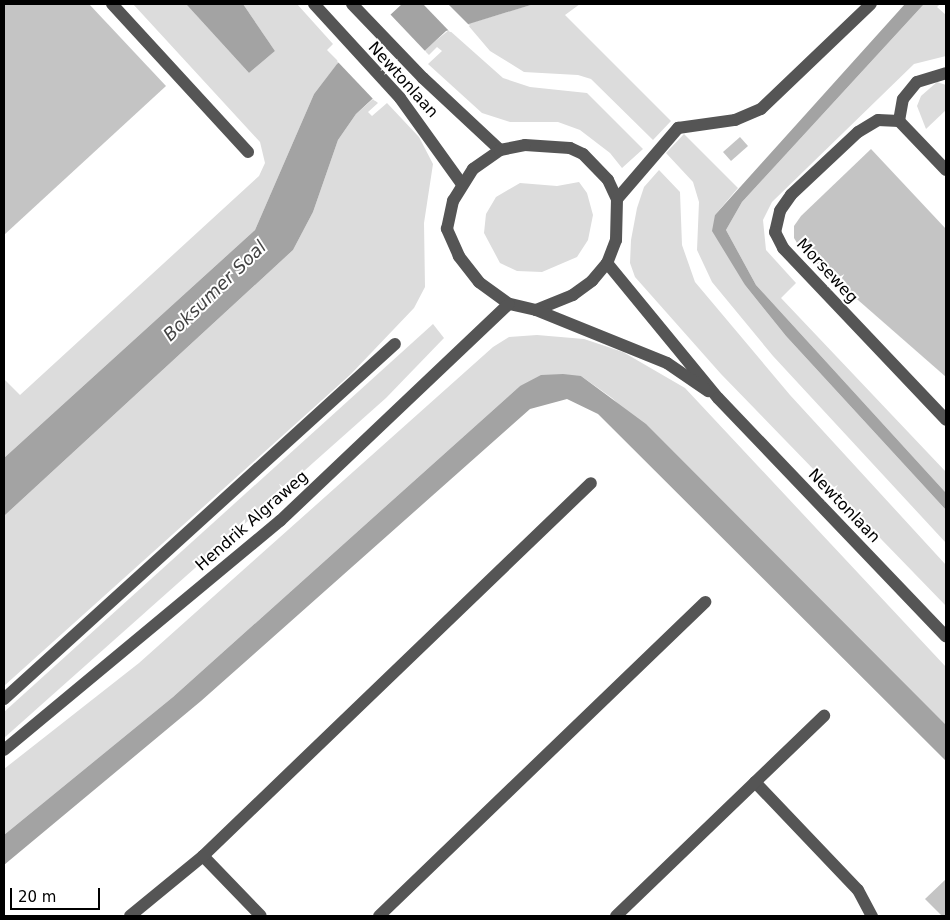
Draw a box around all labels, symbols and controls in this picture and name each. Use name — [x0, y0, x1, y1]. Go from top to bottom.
street label: Newtonlaan — [364, 38, 442, 122]
street label: Morseweg — [792, 235, 862, 307]
water label: Boksumer Soal — [159, 236, 271, 346]
street label: Newtonlaan — [804, 465, 884, 547]
street label: Hendrik Algraweg — [192, 467, 312, 575]
scale bar — [12, 878, 102, 910]
text: 20 m — [18, 888, 56, 906]

